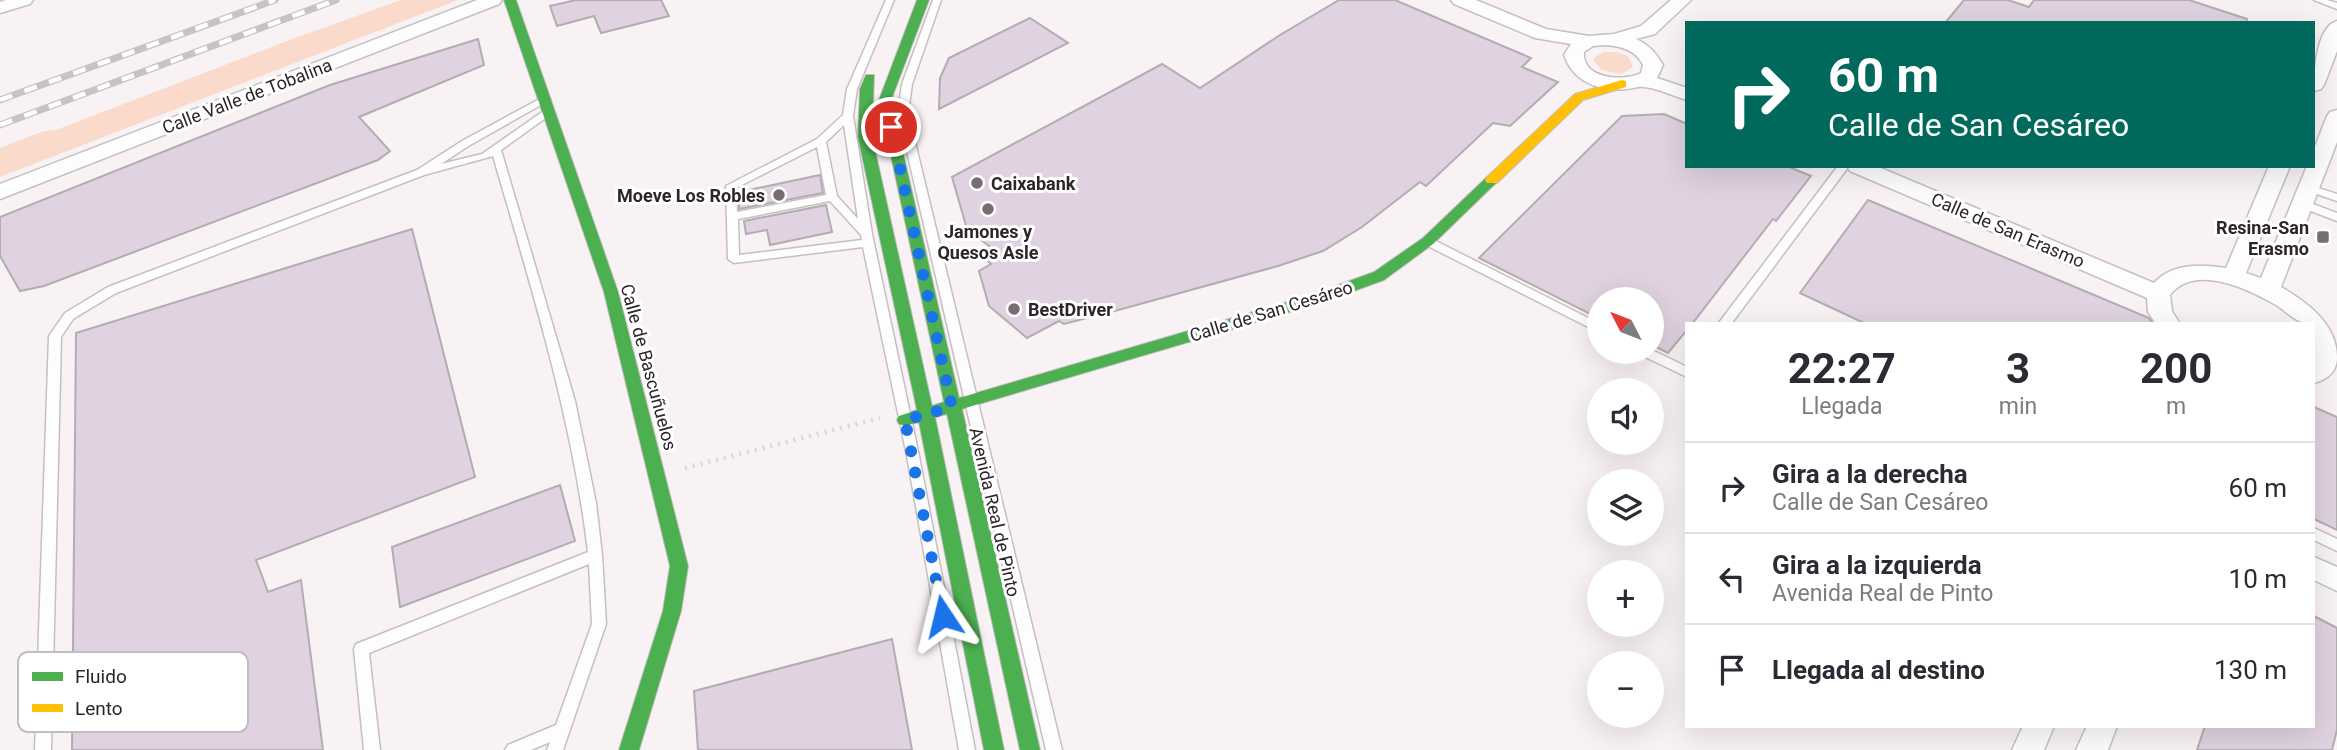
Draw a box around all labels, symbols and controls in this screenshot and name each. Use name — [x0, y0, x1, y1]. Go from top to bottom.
text: 60 m — [1828, 47, 1939, 104]
icon: right — [1713, 49, 1804, 140]
street label: Calle Valle de Tobalina — [159, 54, 335, 138]
pin — [861, 97, 921, 157]
text: Calle de San Cesáreo — [1828, 106, 2129, 144]
icon: arrive — [872, 108, 910, 146]
place label: Caixabank — [991, 173, 1076, 194]
marker: Caixabank — [969, 175, 985, 191]
place label: Moeve Los Robles — [617, 185, 765, 206]
marker: Moeve Los Robles — [771, 187, 787, 203]
street label: Calle de San Erasmo — [1928, 188, 2088, 272]
marker: Jamones y Quesos Asle — [980, 201, 996, 217]
place label: Resina-San Erasmo — [2216, 217, 2309, 259]
place label: Jamones y Quesos Asle — [937, 221, 1039, 263]
marker: Resina-San Erasmo — [2315, 229, 2331, 245]
street label: Calle de San Cesáreo — [1187, 276, 1355, 346]
street label: Calle de Bascuñuelos — [617, 281, 681, 453]
north arrow — [1587, 287, 1664, 364]
map controls — [1587, 287, 1664, 728]
place label: BestDriver — [1028, 299, 1113, 320]
marker: BestDriver — [1006, 301, 1022, 317]
text: 22:27 — [1788, 344, 1896, 393]
text: 3 — [2006, 344, 2030, 393]
text: 200 — [2140, 344, 2212, 393]
button: sound — [1587, 378, 1664, 455]
text: Llegada — [1801, 393, 1882, 420]
text: min — [1999, 393, 2037, 420]
text: m — [2166, 393, 2186, 420]
street label: Avenida Real de Pinto — [965, 425, 1025, 599]
text: Gira a la derecha — [1772, 459, 1968, 489]
button: layers — [1587, 469, 1664, 546]
icon: right — [1713, 469, 1751, 507]
text: 60 m — [2229, 473, 2287, 503]
text: Calle de San Cesáreo — [1772, 489, 1988, 516]
text: Gira a la izquierda — [1772, 550, 1982, 580]
button: + — [1587, 560, 1664, 637]
icon: left — [1713, 560, 1751, 598]
text: 10 m — [2229, 564, 2287, 594]
position arrow — [906, 579, 980, 653]
text: Avenida Real de Pinto — [1772, 580, 1993, 607]
button: − — [1587, 651, 1664, 728]
icon: arrive — [1713, 651, 1751, 689]
legend — [18, 652, 248, 732]
text: Llegada al destino — [1772, 655, 1985, 685]
text: 130 m — [2214, 655, 2287, 685]
text: Fluido — [75, 665, 127, 688]
text: Lento — [75, 697, 123, 720]

